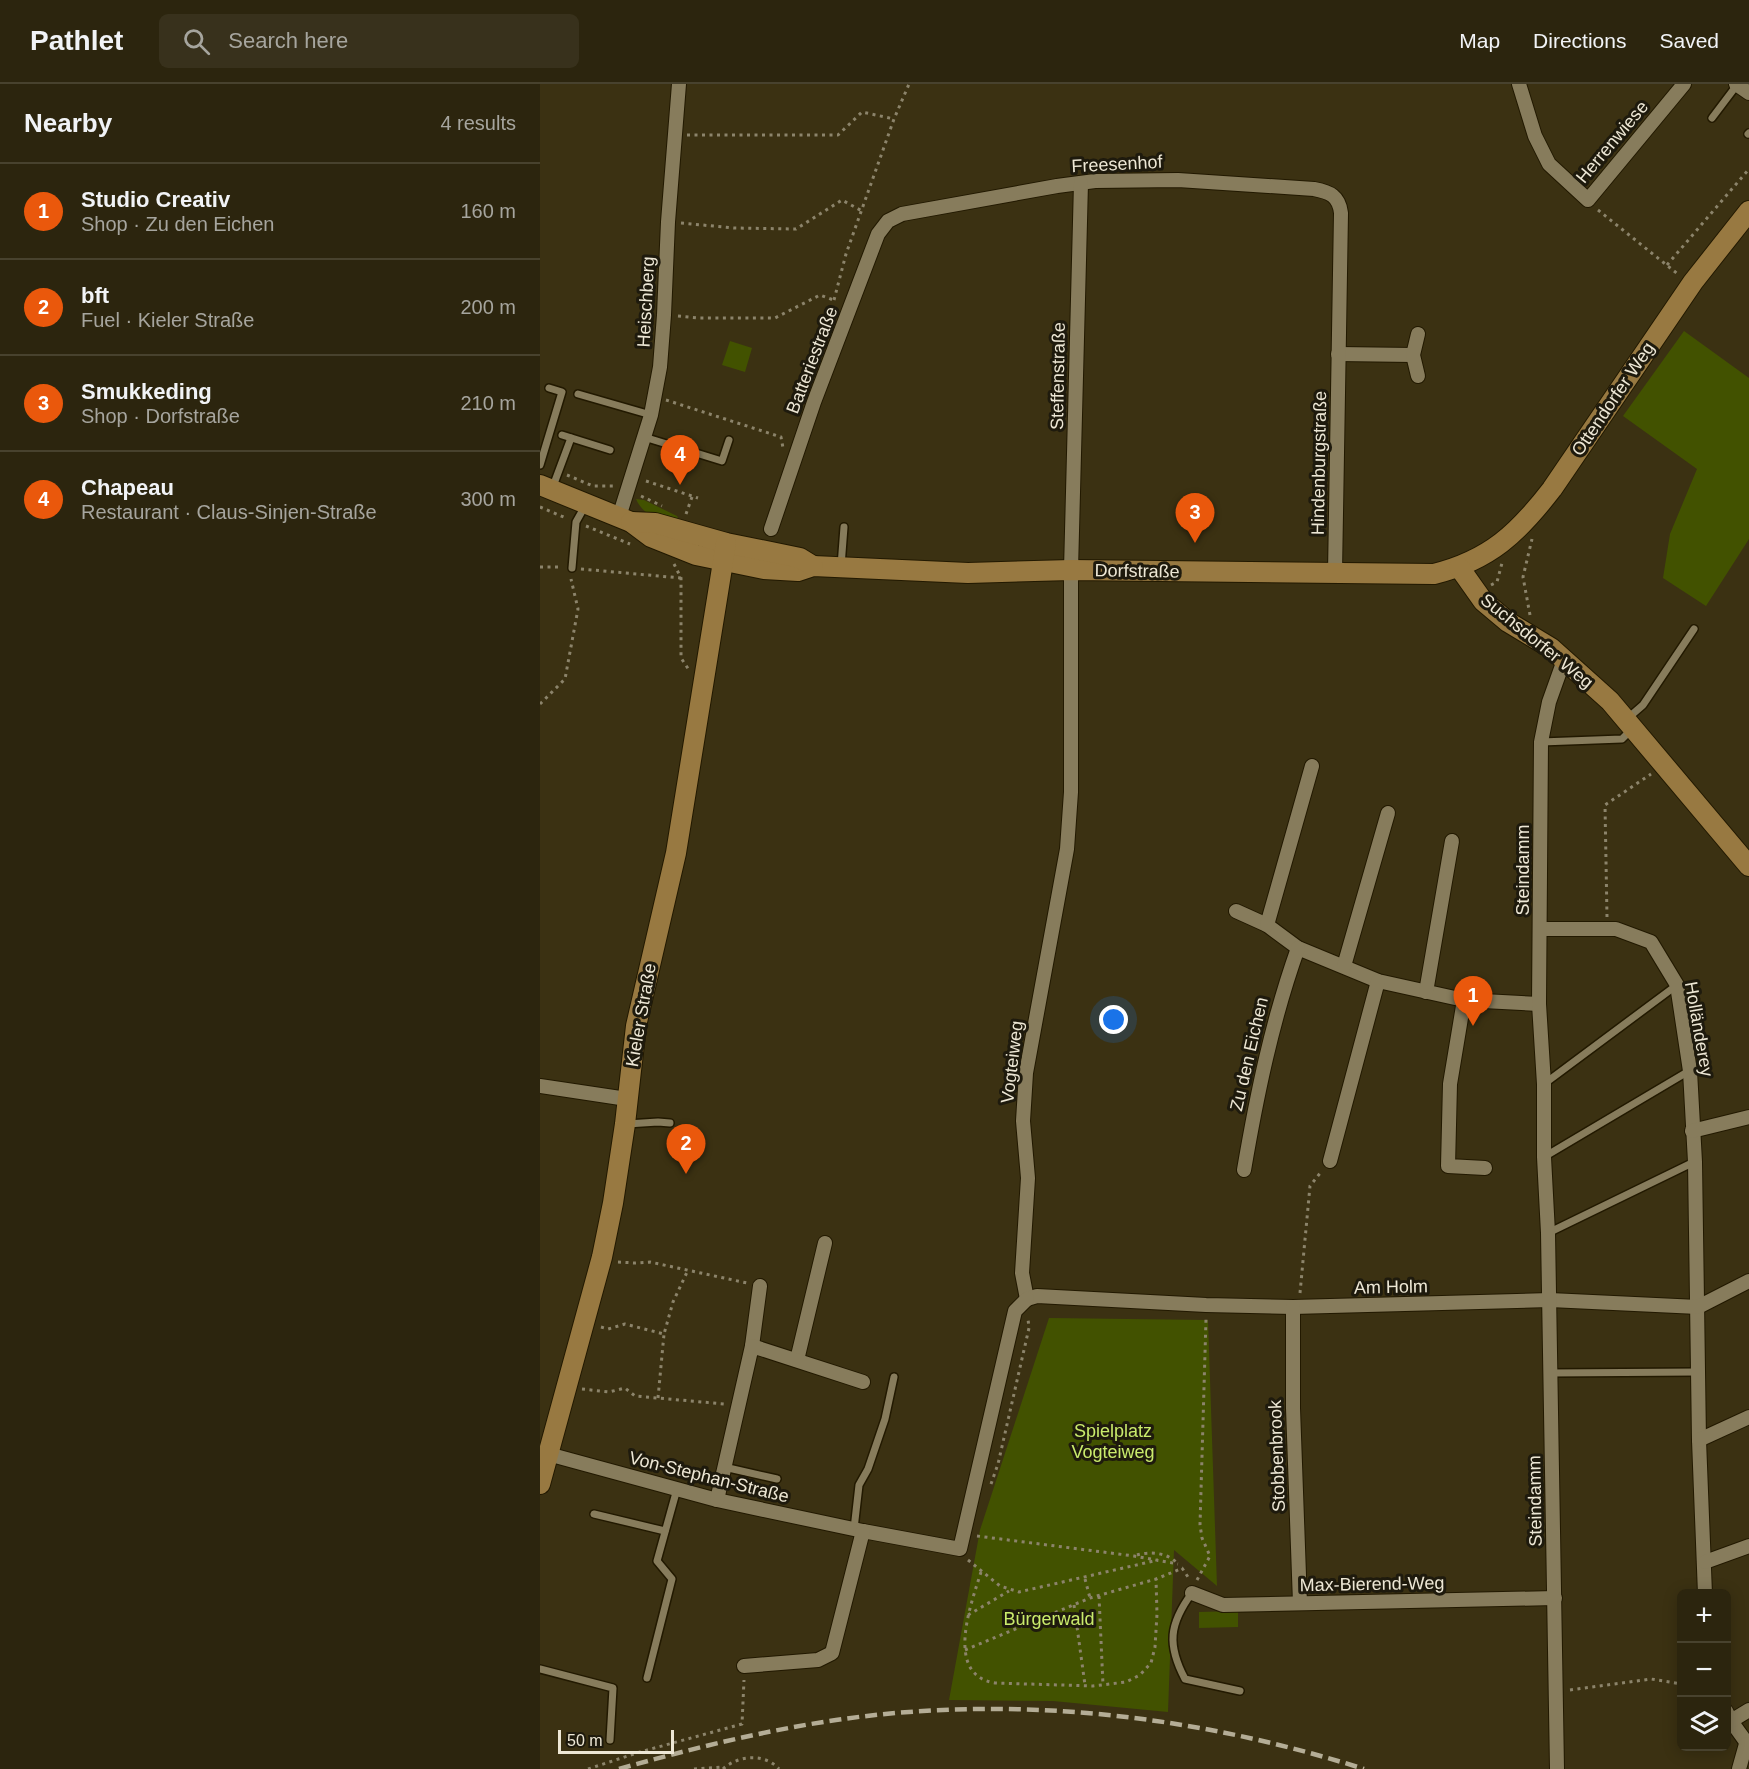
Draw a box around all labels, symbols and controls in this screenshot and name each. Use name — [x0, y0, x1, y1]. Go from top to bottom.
search box — [159, 14, 579, 68]
text: Pathlet — [30, 25, 123, 56]
icon: search — [180, 25, 213, 58]
text: Search here — [228, 28, 348, 53]
text: Map — [1459, 29, 1500, 52]
text: Directions — [1533, 29, 1626, 52]
text: Saved — [1659, 29, 1719, 52]
street label: Herrenwiese — [1572, 97, 1652, 187]
text: Nearby — [24, 108, 112, 138]
text: 4 results — [440, 112, 516, 134]
street label: Freesenhof — [1071, 152, 1164, 176]
text: Studio Creativ — [81, 187, 230, 212]
text: 1 — [38, 200, 49, 222]
text: 160 m — [460, 200, 516, 222]
text: Shop · Zu den Eichen — [81, 213, 274, 235]
street label: Heischberg — [634, 256, 658, 348]
text: bft — [81, 283, 109, 308]
text: 2 — [38, 296, 49, 318]
text: 200 m — [460, 296, 516, 318]
street label: Batteriestraße — [782, 304, 842, 416]
text: Fuel · Kieler Straße — [81, 309, 254, 331]
street label: Steffenstraße — [1047, 322, 1069, 430]
street label: Ottendorfer Weg — [1568, 338, 1658, 460]
text: Smukkeding — [81, 379, 212, 404]
street label: Hindenburgstraße — [1308, 391, 1330, 535]
text: 3 — [38, 392, 49, 414]
text: 210 m — [460, 392, 516, 414]
text: Shop · Dorfstraße — [81, 405, 240, 427]
pin: 4 — [660, 436, 700, 485]
text: Chapeau — [81, 475, 174, 500]
text: 4 — [38, 488, 49, 510]
text: 300 m — [460, 488, 516, 510]
pin: 3 — [1176, 494, 1214, 543]
text: Restaurant · Claus-Sinjen-Straße — [81, 501, 377, 523]
street label: Dorfstraße — [1094, 560, 1180, 582]
street label: Suchsdorfer Weg — [1477, 590, 1597, 692]
street label: Steindamm — [1513, 824, 1533, 916]
street label: Kieler Straße — [622, 962, 660, 1068]
pin: 1 — [1454, 976, 1492, 1026]
street label: Holländerey — [1681, 980, 1717, 1078]
street label: Zu den Eichen — [1226, 995, 1272, 1113]
your location — [1099, 1005, 1128, 1034]
street label: Vogteiweg — [997, 1020, 1027, 1104]
pin: 2 — [666, 1124, 706, 1174]
street label: Am Holm — [1354, 1276, 1428, 1298]
street label: Stobbenbrook — [1265, 1399, 1289, 1512]
park label: Spielplatz Vogteiweg — [1071, 1421, 1155, 1462]
street label: Von-Stephan-Straße — [627, 1447, 791, 1507]
street label: Steindamm — [1524, 1455, 1546, 1547]
street label: Max-Bierend-Weg — [1299, 1573, 1445, 1595]
map controls — [1677, 1589, 1731, 1751]
button: + — [1677, 1589, 1731, 1643]
park label: Bürgerwald — [1003, 1609, 1095, 1629]
button: − — [1677, 1643, 1731, 1697]
button: layers — [1677, 1697, 1731, 1751]
scale bar — [558, 1727, 674, 1754]
text: 50 m — [567, 1732, 603, 1749]

